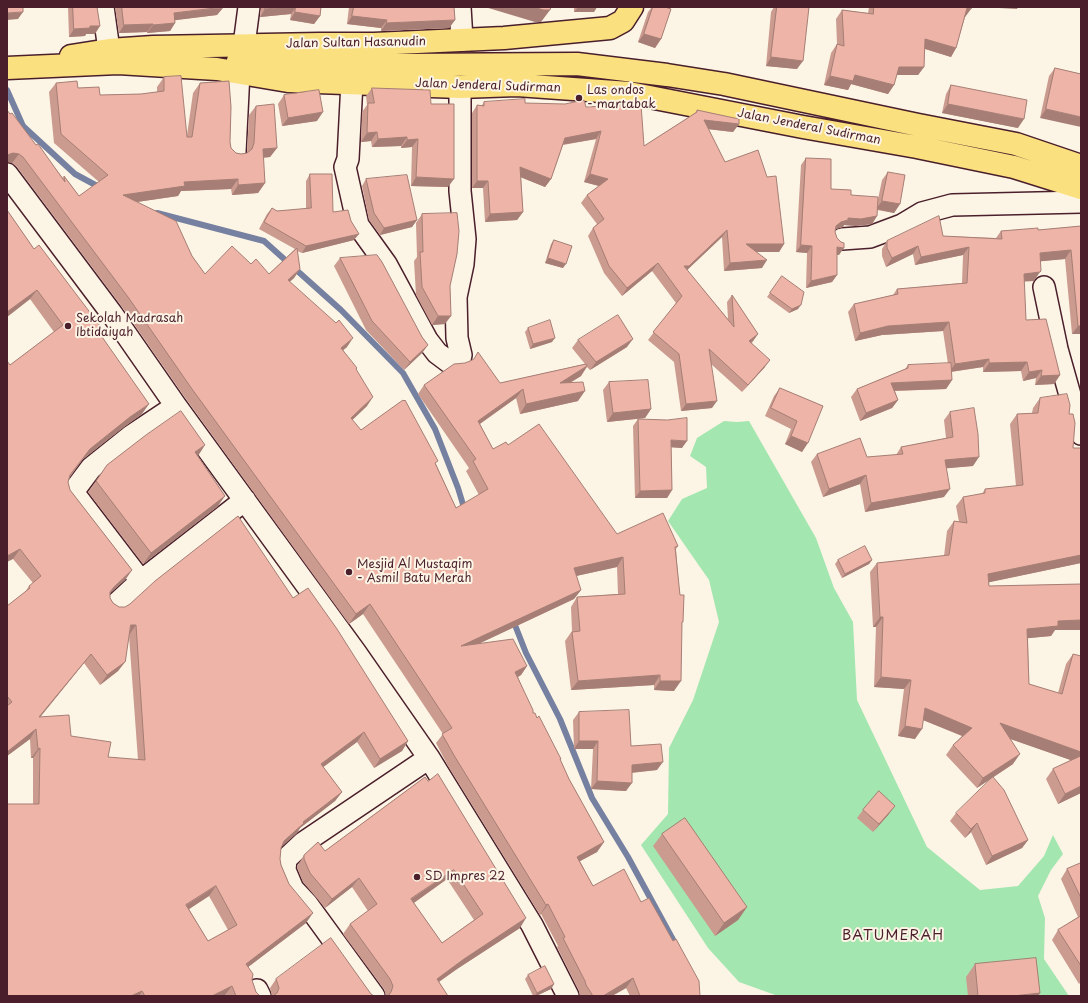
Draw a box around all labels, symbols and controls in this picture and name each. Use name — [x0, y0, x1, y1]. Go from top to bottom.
street label: Jalan Sultan Hasanudin — [286, 35, 426, 51]
street label: Jalan Jenderal Sudirman — [415, 76, 561, 96]
place label: Las ondos - martabak — [587, 84, 656, 112]
marker: Las ondos - martabak — [574, 93, 584, 103]
street label: Jalan Jenderal Sudirman — [736, 106, 882, 148]
place label: Sekolah Madrasah Ibtidaiyah — [76, 312, 183, 340]
marker: Sekolah Madrasah Ibtidaiyah — [63, 321, 73, 331]
place label: Mesjid Al Mustaqim - Asmil Batu Merah — [357, 558, 472, 586]
marker: Mesjid Al Mustaqim - Asmil Batu Merah — [344, 567, 354, 577]
place label: SD Impres 22 — [425, 870, 505, 884]
marker: SD Impres 22 — [412, 872, 422, 882]
district label: BATUMERAH — [842, 928, 944, 944]

